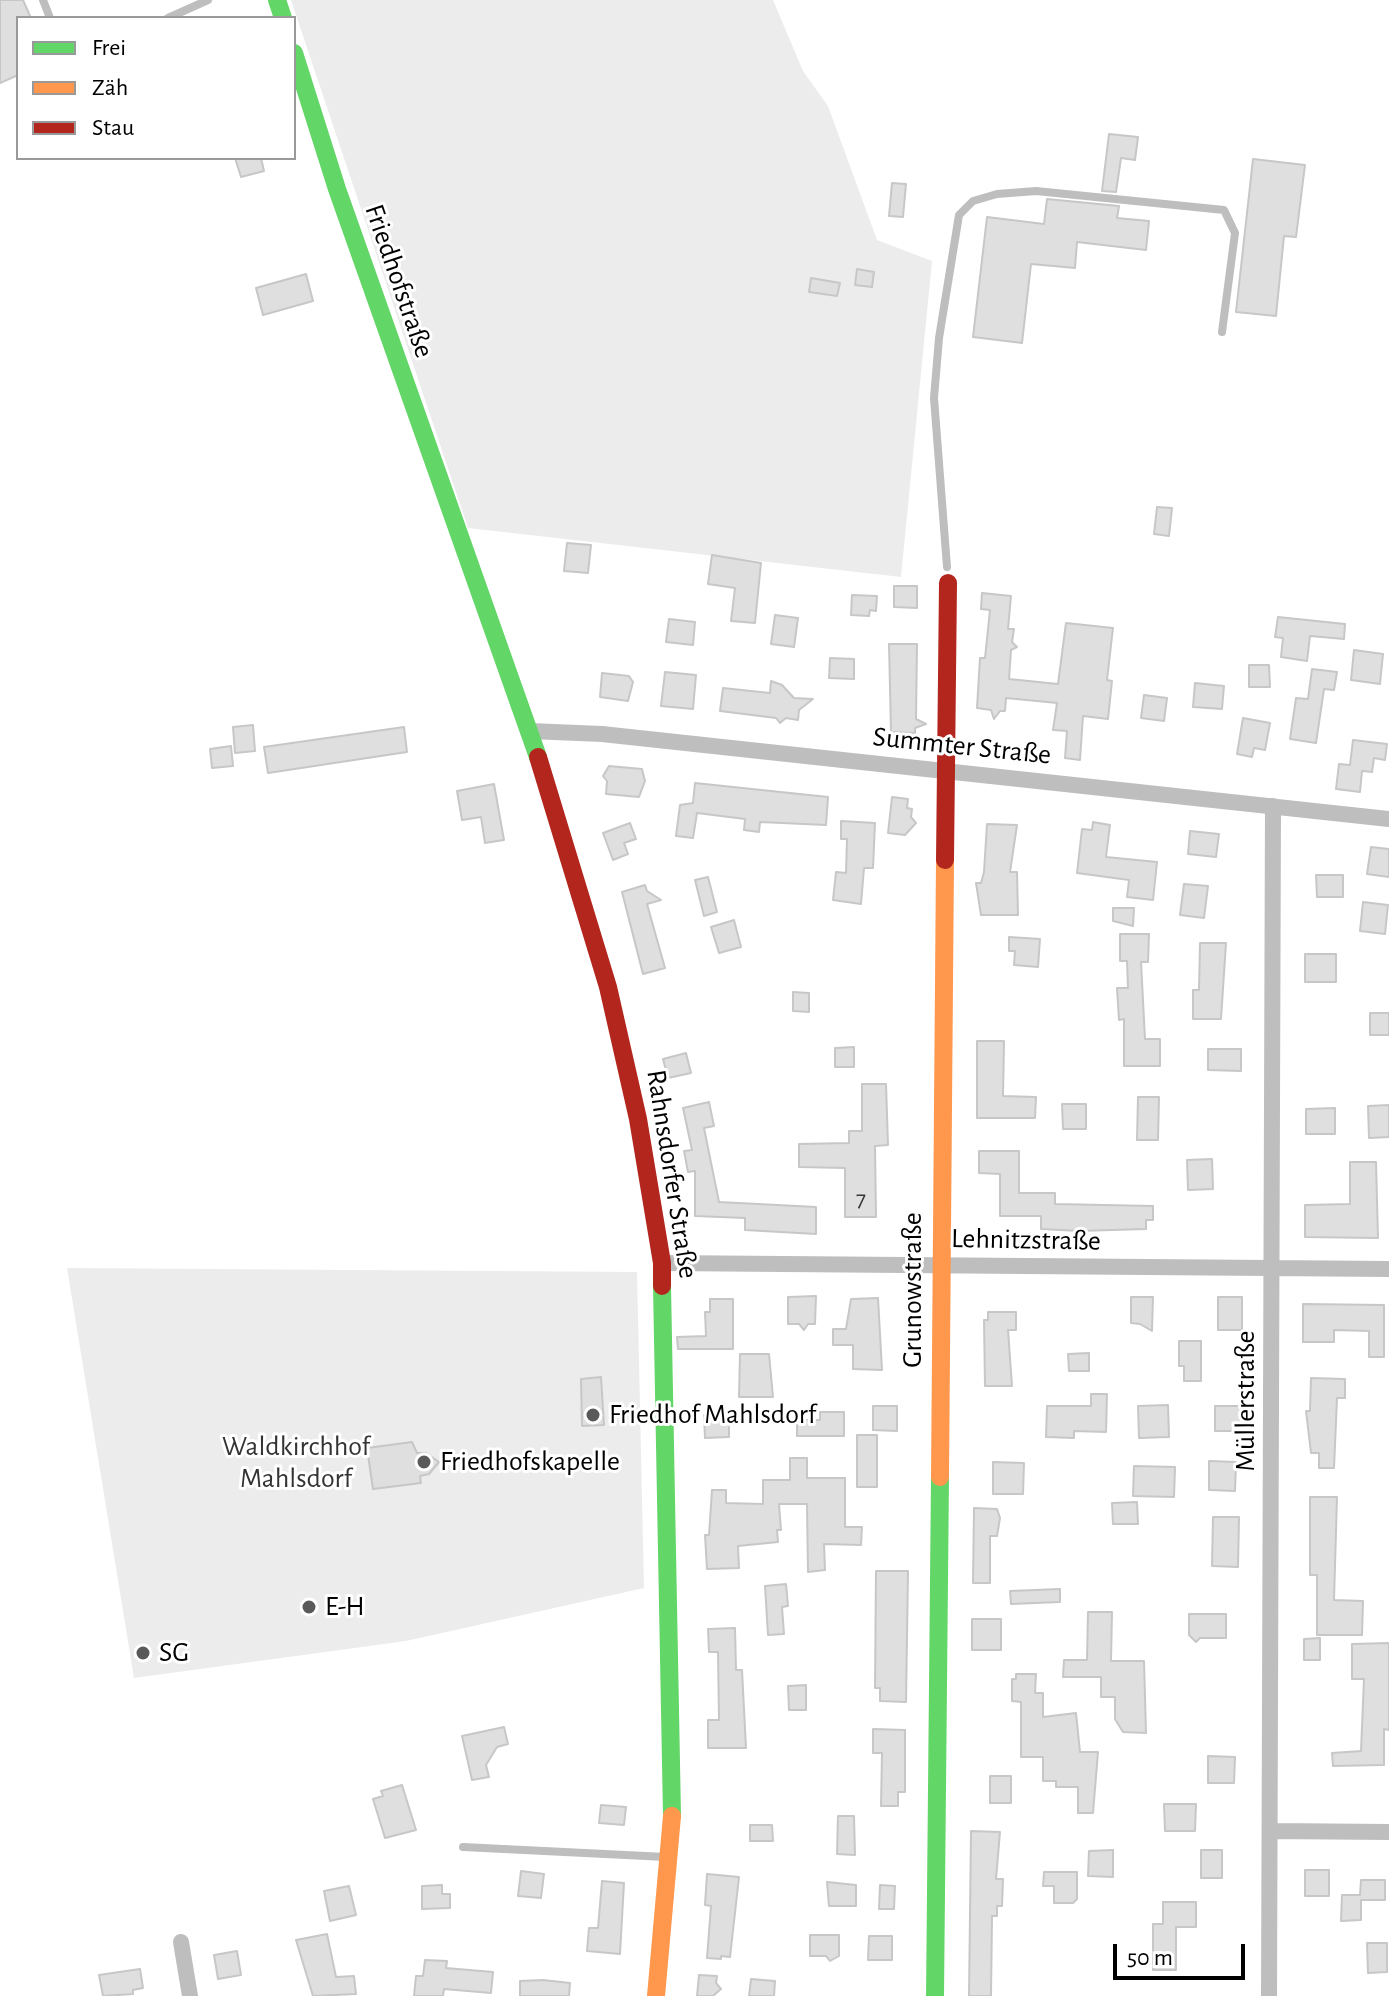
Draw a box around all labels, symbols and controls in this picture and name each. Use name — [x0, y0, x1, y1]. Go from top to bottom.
legend — [16, 16, 296, 160]
text: Frei — [92, 36, 126, 60]
text: Zäh — [92, 76, 128, 100]
text: Stau — [92, 116, 134, 140]
street label: Friedhofstraße — [357, 200, 441, 362]
street label: Summter Straße — [871, 720, 1053, 772]
street label: Rahnsdorfer Straße — [639, 1067, 705, 1281]
house number: 7 — [856, 1185, 866, 1213]
street label: Grunowstraße — [896, 1212, 930, 1368]
street label: Lehnitzstraße — [951, 1222, 1101, 1258]
street label: Müllerstraße — [1229, 1330, 1263, 1472]
place label: Friedhof Mahlsdorf — [609, 1398, 816, 1432]
marker: Friedhof Mahlsdorf — [584, 1406, 602, 1424]
park label: Waldkirchhof Mahlsdorf — [222, 1430, 370, 1496]
place label: Friedhofskapelle — [440, 1445, 620, 1479]
marker: Friedhofskapelle — [415, 1453, 433, 1471]
place label: E-H — [325, 1590, 365, 1624]
marker: E-H — [300, 1598, 318, 1616]
place label: SG — [159, 1636, 189, 1670]
marker: SG — [134, 1644, 152, 1662]
scale bar — [1117, 1928, 1249, 1978]
text: 50 m — [1127, 1946, 1173, 1970]

